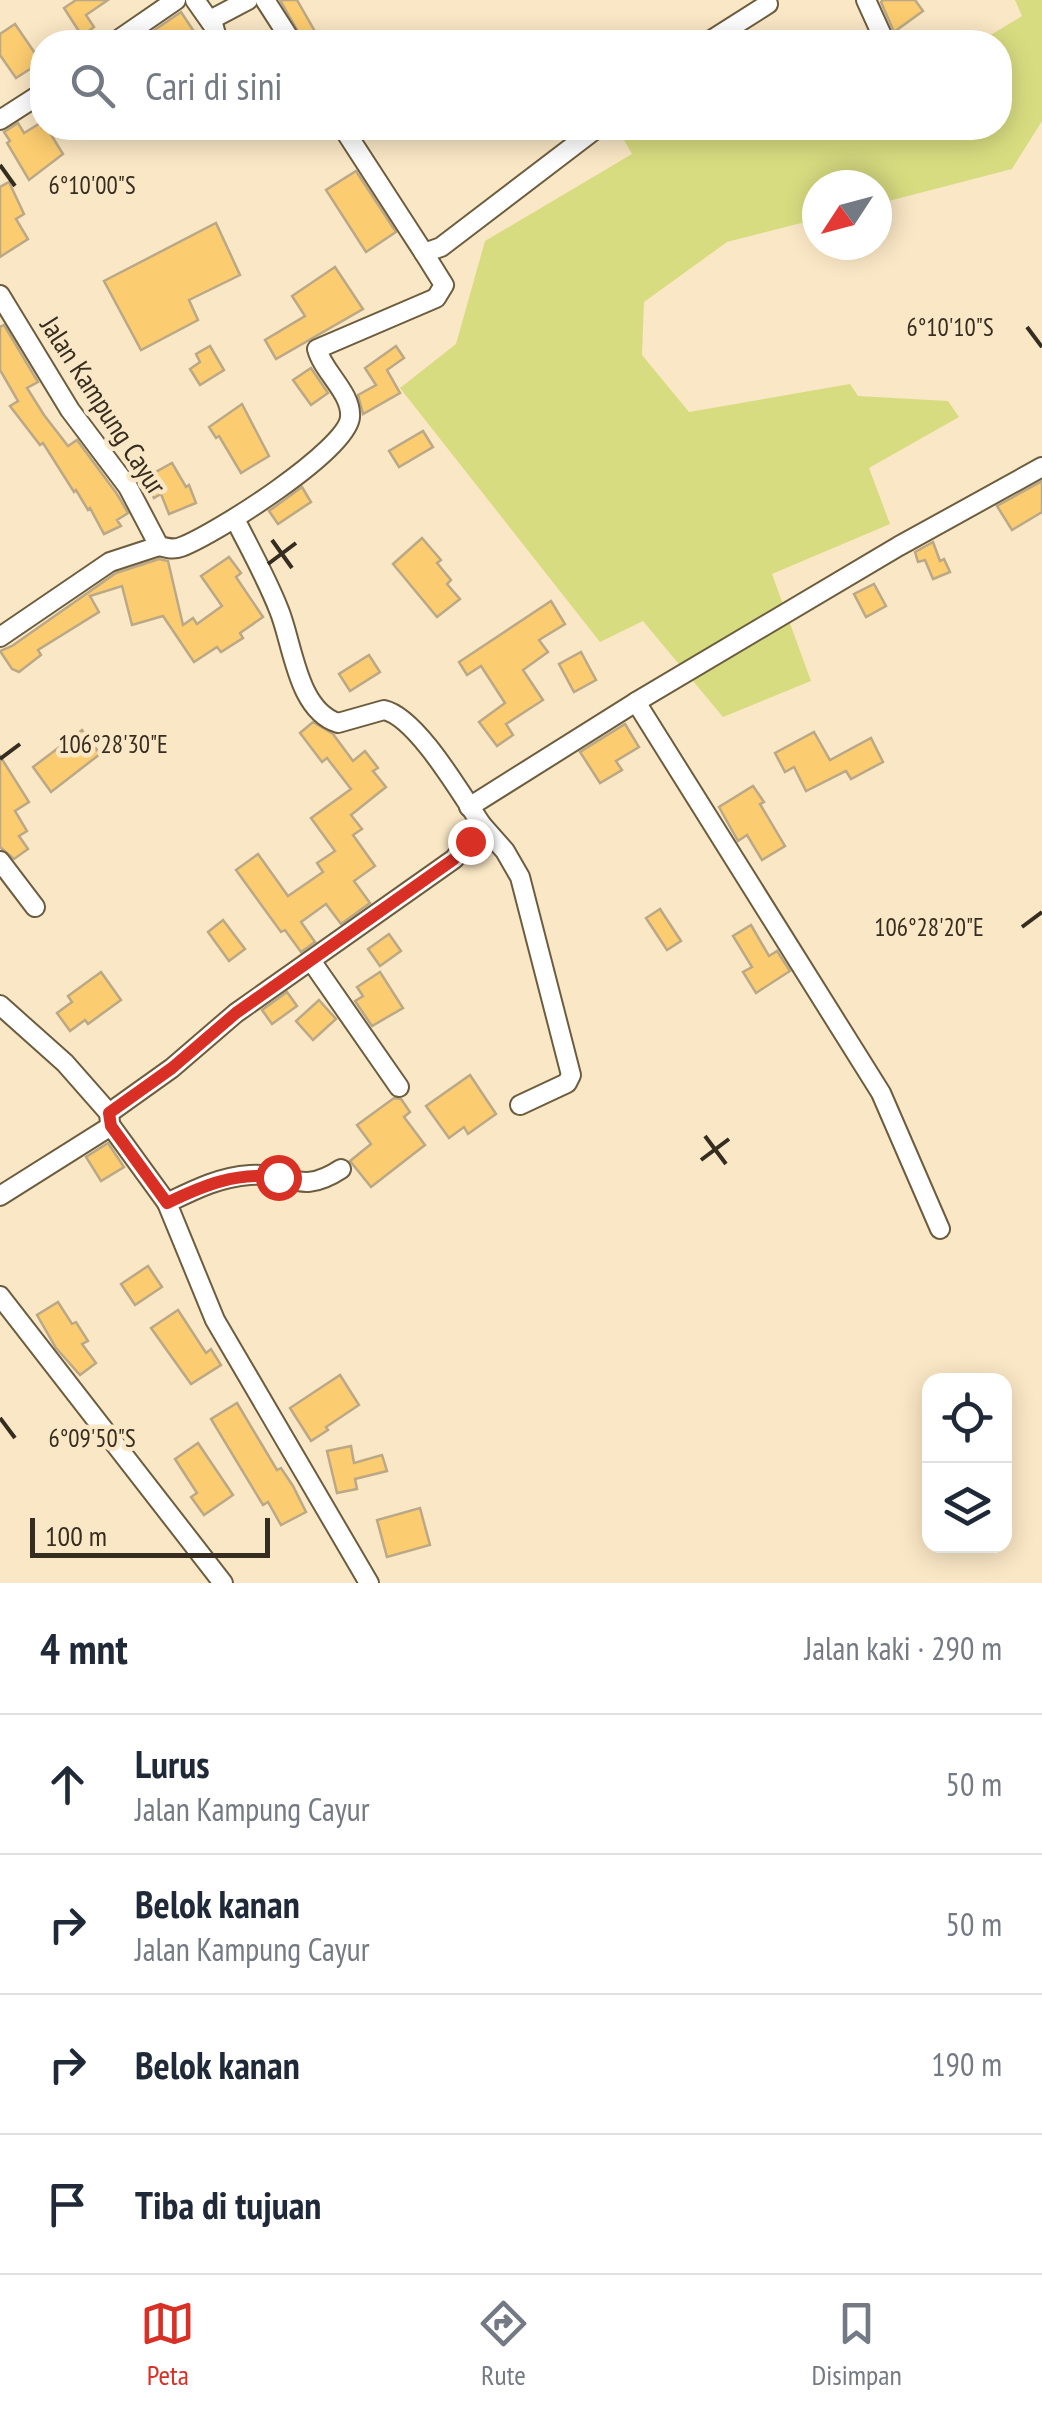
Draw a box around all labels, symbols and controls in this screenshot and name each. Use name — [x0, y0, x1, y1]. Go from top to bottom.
search box — [30, 30, 1012, 140]
icon: search — [65, 58, 120, 113]
text: Cari di sini — [145, 61, 283, 110]
text: 6°10'00"S — [48, 169, 136, 201]
north arrow — [802, 170, 892, 260]
street label: Jalan Kampung Cayur — [32, 308, 176, 501]
text: 6°10'10"S — [906, 311, 994, 343]
text: 106°28'30"E — [58, 728, 168, 760]
route end — [448, 819, 494, 865]
text: 106°28'20"E — [874, 911, 984, 943]
route start — [256, 1155, 302, 1201]
map controls — [922, 1373, 1012, 1553]
button: locate — [922, 1373, 1012, 1463]
text: 6°09'50"S — [48, 1422, 136, 1454]
button: layers — [922, 1463, 1012, 1553]
scale bar — [30, 1513, 270, 1558]
text: 100 m — [45, 1517, 107, 1554]
text: 4 mnt — [40, 1621, 128, 1676]
text: Jalan kaki · 290 m — [805, 1627, 1002, 1669]
text: Lurus — [135, 1739, 209, 1788]
icon: ahead — [40, 1757, 95, 1812]
text: 50 m — [946, 1763, 1002, 1805]
text: Jalan Kampung Cayur — [135, 1788, 370, 1830]
text: Belok kanan — [135, 1879, 300, 1928]
icon: right — [40, 1897, 95, 1952]
text: 50 m — [946, 1903, 1002, 1945]
text: Jalan Kampung Cayur — [135, 1928, 370, 1970]
icon: right — [40, 2037, 95, 2092]
text: Belok kanan — [135, 2040, 300, 2089]
text: 190 m — [931, 2043, 1002, 2085]
icon: arrive — [40, 2177, 95, 2232]
text: Tiba di tujuan — [135, 2180, 321, 2229]
tab: Peta — [140, 2296, 195, 2393]
tab: Rute — [476, 2296, 531, 2393]
tab: Disimpan — [811, 2296, 902, 2393]

